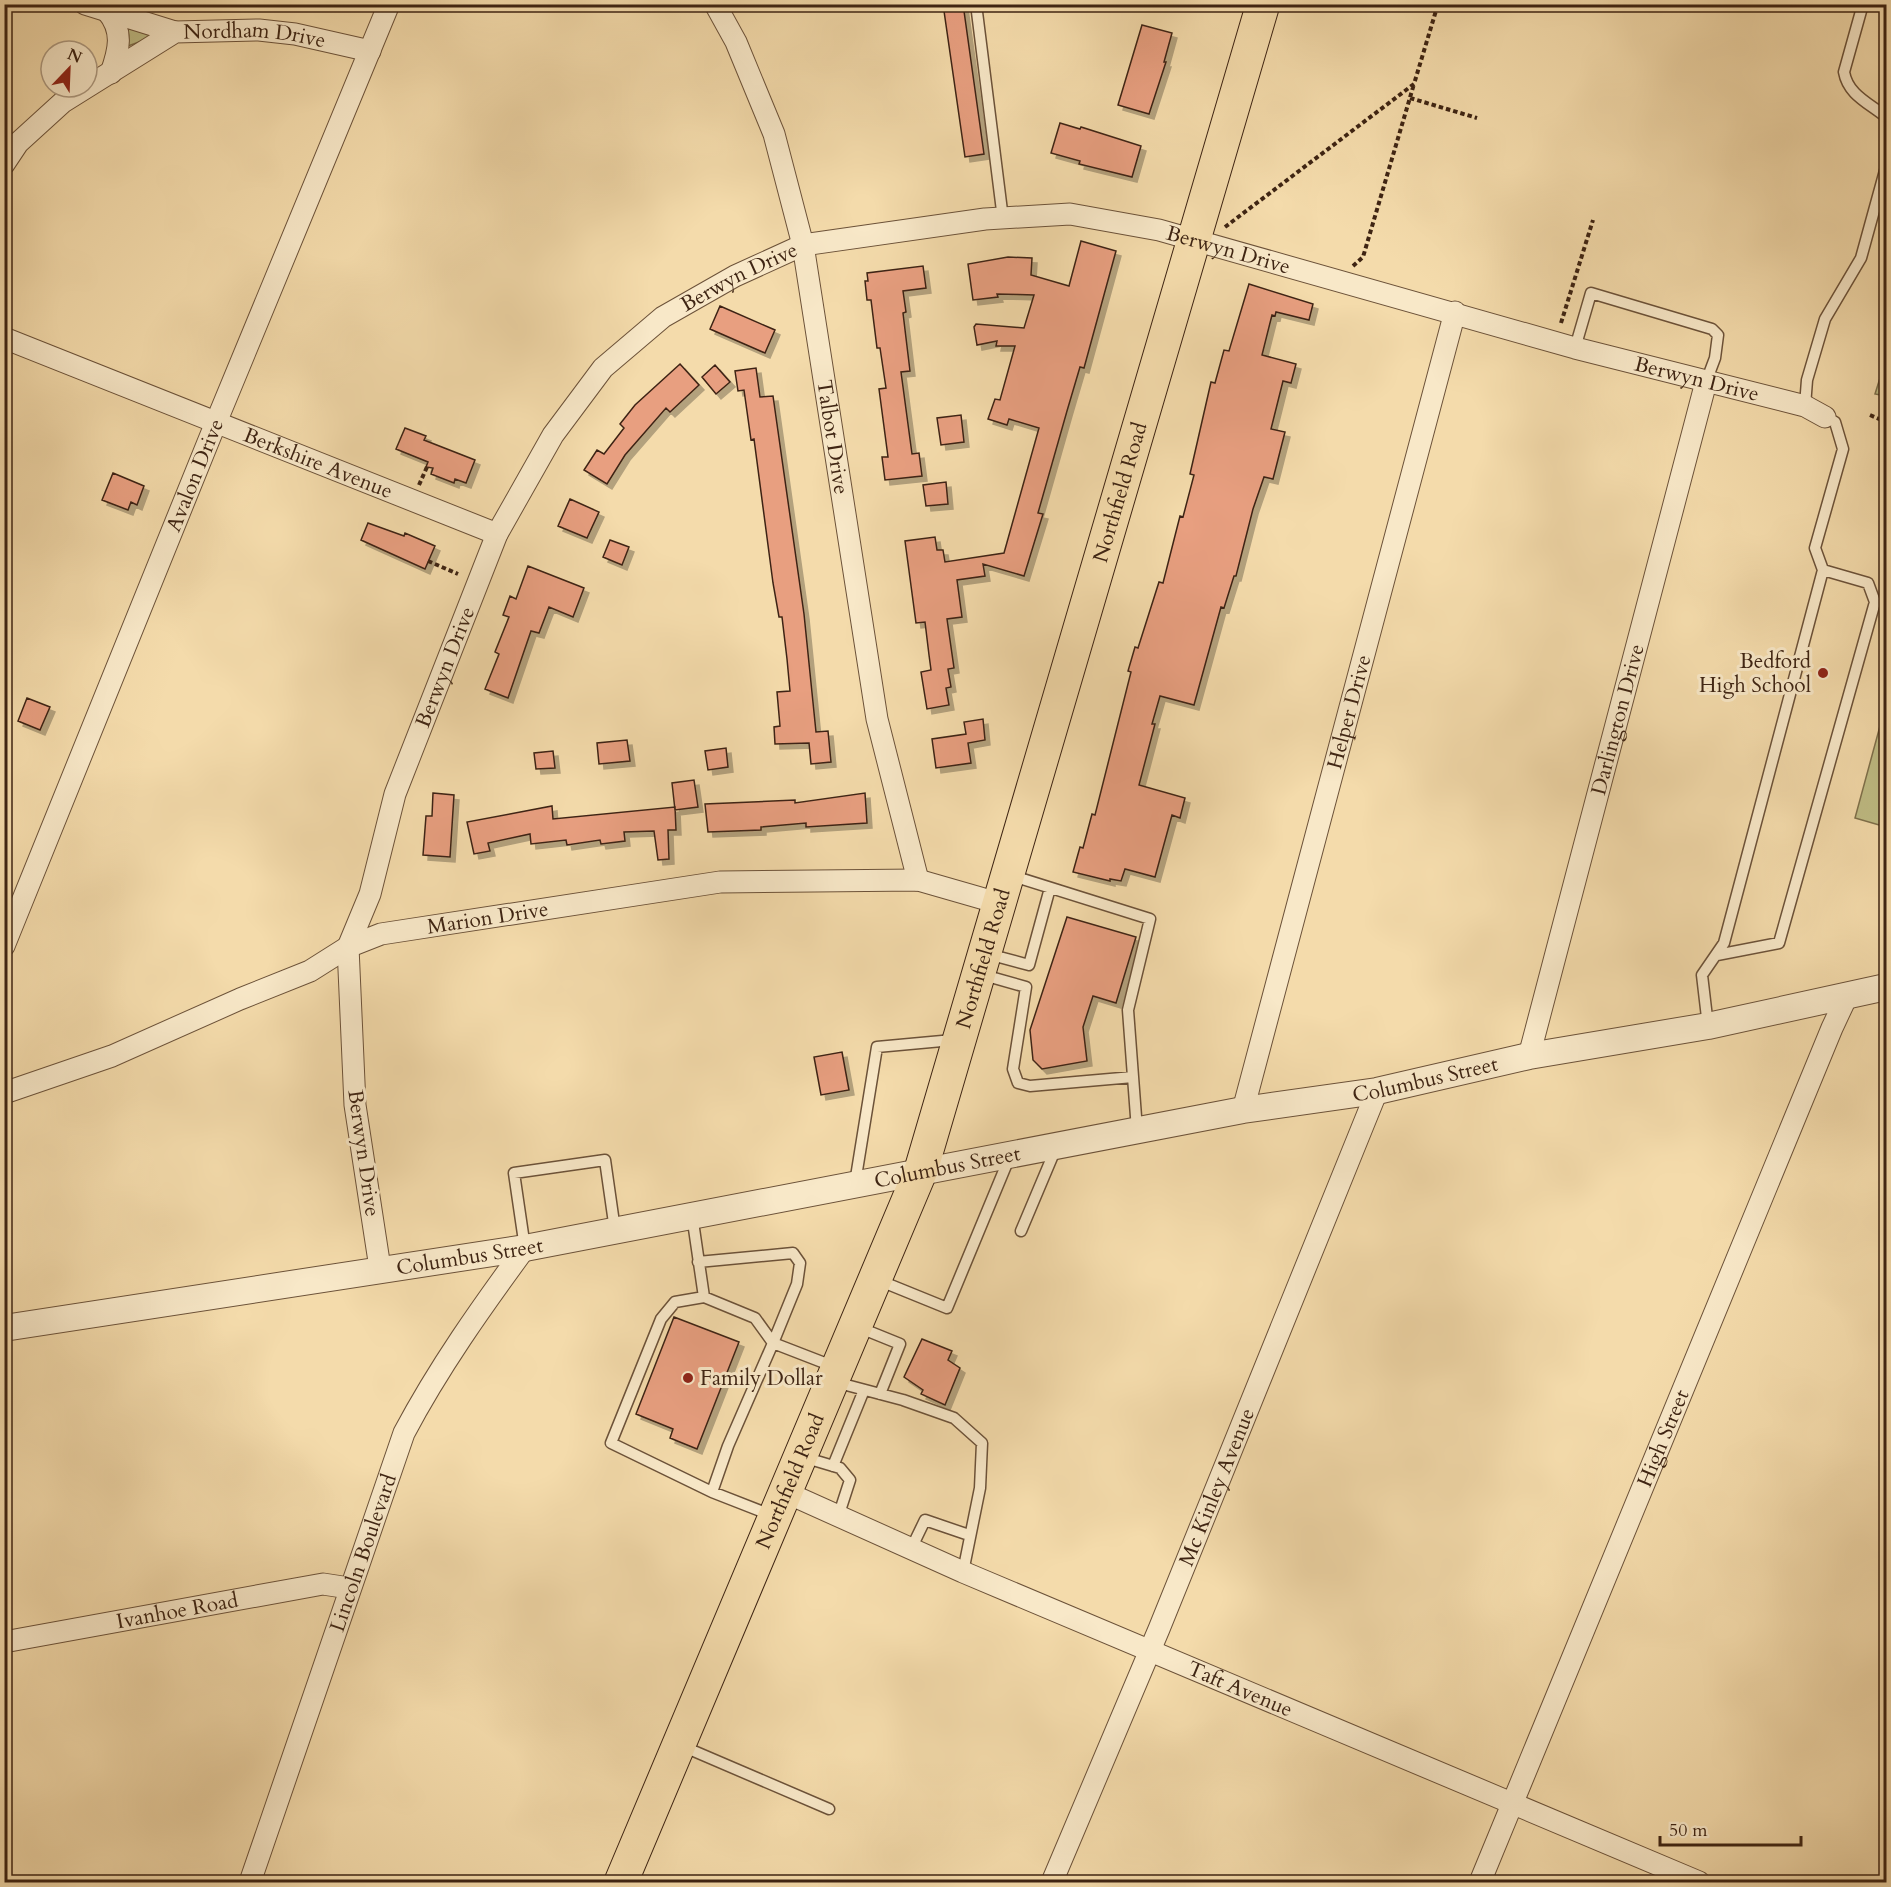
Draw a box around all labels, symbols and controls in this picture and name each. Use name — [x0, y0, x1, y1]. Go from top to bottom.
street label: Nordham Drive — [183, 15, 328, 55]
north arrow — [39, 39, 99, 99]
text: N — [64, 43, 85, 69]
street label: Berwyn Drive — [1163, 219, 1294, 282]
street label: Berwyn Drive — [675, 235, 802, 319]
street label: Berwyn Drive — [1631, 350, 1762, 409]
street label: Talbot Drive — [809, 378, 856, 496]
street label: Avalon Drive — [159, 414, 231, 536]
street label: Northfield Road — [1086, 419, 1155, 566]
street label: Berkshire Avenue — [239, 421, 397, 506]
street label: Berwyn Drive — [408, 602, 482, 732]
street label: Darlington Drive — [1584, 641, 1652, 798]
place label: Bedford High School — [1699, 647, 1811, 700]
street label: Helper Drive — [1320, 652, 1378, 772]
marker: Bedford High School — [1816, 666, 1830, 680]
street label: Northfield Road — [949, 885, 1018, 1032]
street label: Marion Drive — [425, 895, 550, 942]
street label: Columbus Street — [1351, 1050, 1501, 1109]
street label: Berwyn Drive — [340, 1088, 387, 1218]
street label: Columbus Street — [872, 1139, 1023, 1196]
street label: Columbus Street — [394, 1231, 546, 1283]
place label: Family Dollar — [700, 1364, 823, 1393]
marker: Family Dollar — [681, 1371, 695, 1385]
street label: High Street — [1630, 1385, 1697, 1492]
street label: Mc Kinley Avenue — [1172, 1404, 1262, 1571]
street label: Northfield Road — [749, 1409, 832, 1554]
street label: Lincoln Boulevard — [323, 1470, 404, 1636]
street label: Ivanhoe Road — [114, 1586, 240, 1636]
street label: Taft Avenue — [1183, 1654, 1297, 1724]
scale bar — [1660, 1809, 1801, 1847]
text: 50 m — [1669, 1818, 1708, 1843]

